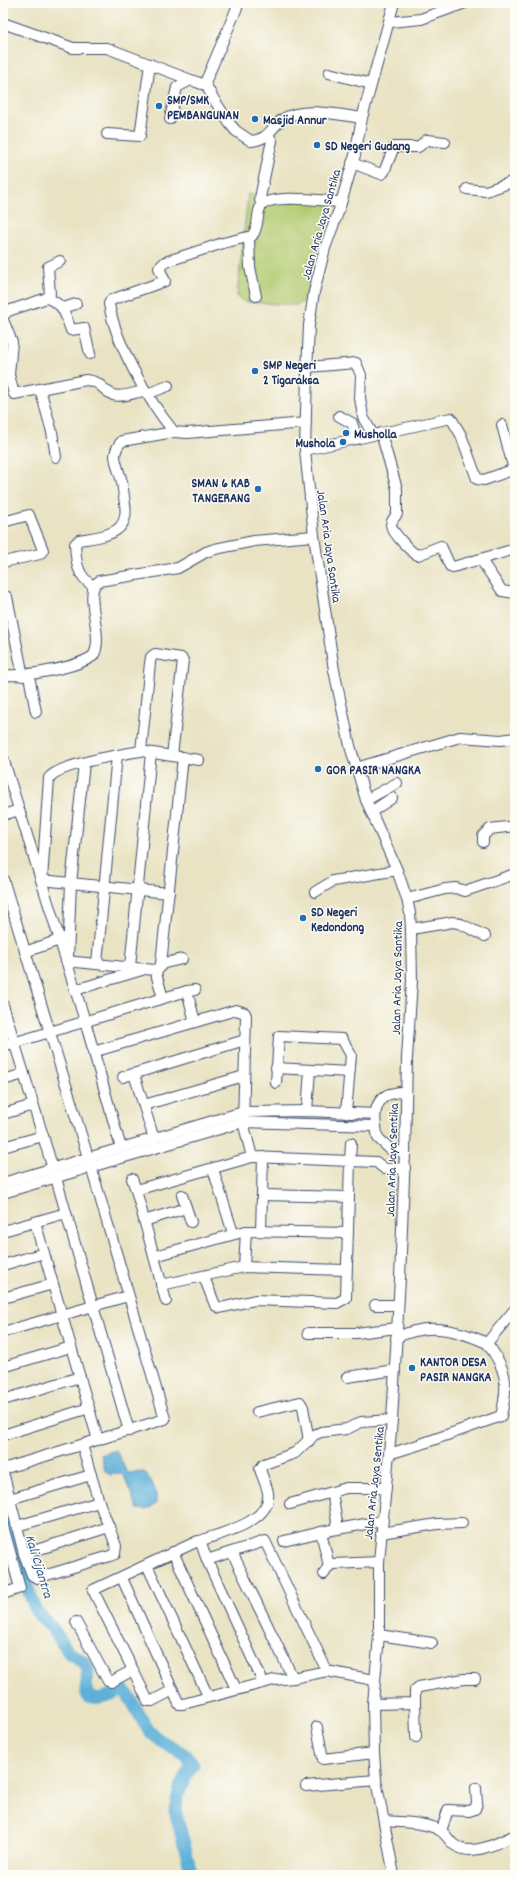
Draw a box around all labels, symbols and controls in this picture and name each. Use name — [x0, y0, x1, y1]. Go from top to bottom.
place label: SMP/SMK PEMBANGUNAN — [167, 92, 239, 126]
marker: SMP/SMK PEMBANGUNAN — [154, 101, 164, 111]
place label: Masjid Annur — [263, 112, 328, 131]
marker: Masjid Annur — [250, 114, 260, 124]
place label: SD Negeri Gudang — [325, 138, 411, 157]
marker: SD Negeri Gudang — [312, 140, 322, 150]
street label: Jalan Aria Jaya Santika — [298, 166, 347, 282]
place label: SMP Negeri 2 Tigaraksa — [263, 357, 320, 391]
marker: SMP Negeri 2 Tigaraksa — [250, 366, 260, 376]
place label: Musholla — [354, 426, 398, 445]
marker: Musholla — [341, 428, 351, 438]
place label: Mushola — [295, 435, 336, 454]
marker: Mushola — [338, 437, 348, 447]
place label: SMAN 6 KAB TANGERANG — [192, 475, 250, 509]
marker: SMAN 6 KAB TANGERANG — [253, 484, 263, 494]
street label: Jalan Aria Jaya Santika — [310, 489, 345, 605]
place label: GOR PASIR NANGKA — [326, 762, 421, 781]
marker: GOR PASIR NANGKA — [313, 764, 323, 774]
place label: SD Negeri Kedondong — [311, 904, 365, 938]
marker: SD Negeri Kedondong — [298, 913, 308, 923]
street label: Jalan Aria Jaya Santika — [388, 920, 409, 1035]
street label: Jalan Aria Jaya Sentika — [382, 1102, 405, 1217]
place label: KANTOR DESA PASIR NANGKA — [420, 1354, 492, 1388]
marker: KANTOR DESA PASIR NANGKA — [407, 1363, 417, 1373]
street label: Jalan Aria Jaya Sentika — [360, 1425, 391, 1541]
water label: Kali Cijantra — [19, 1532, 58, 1602]

